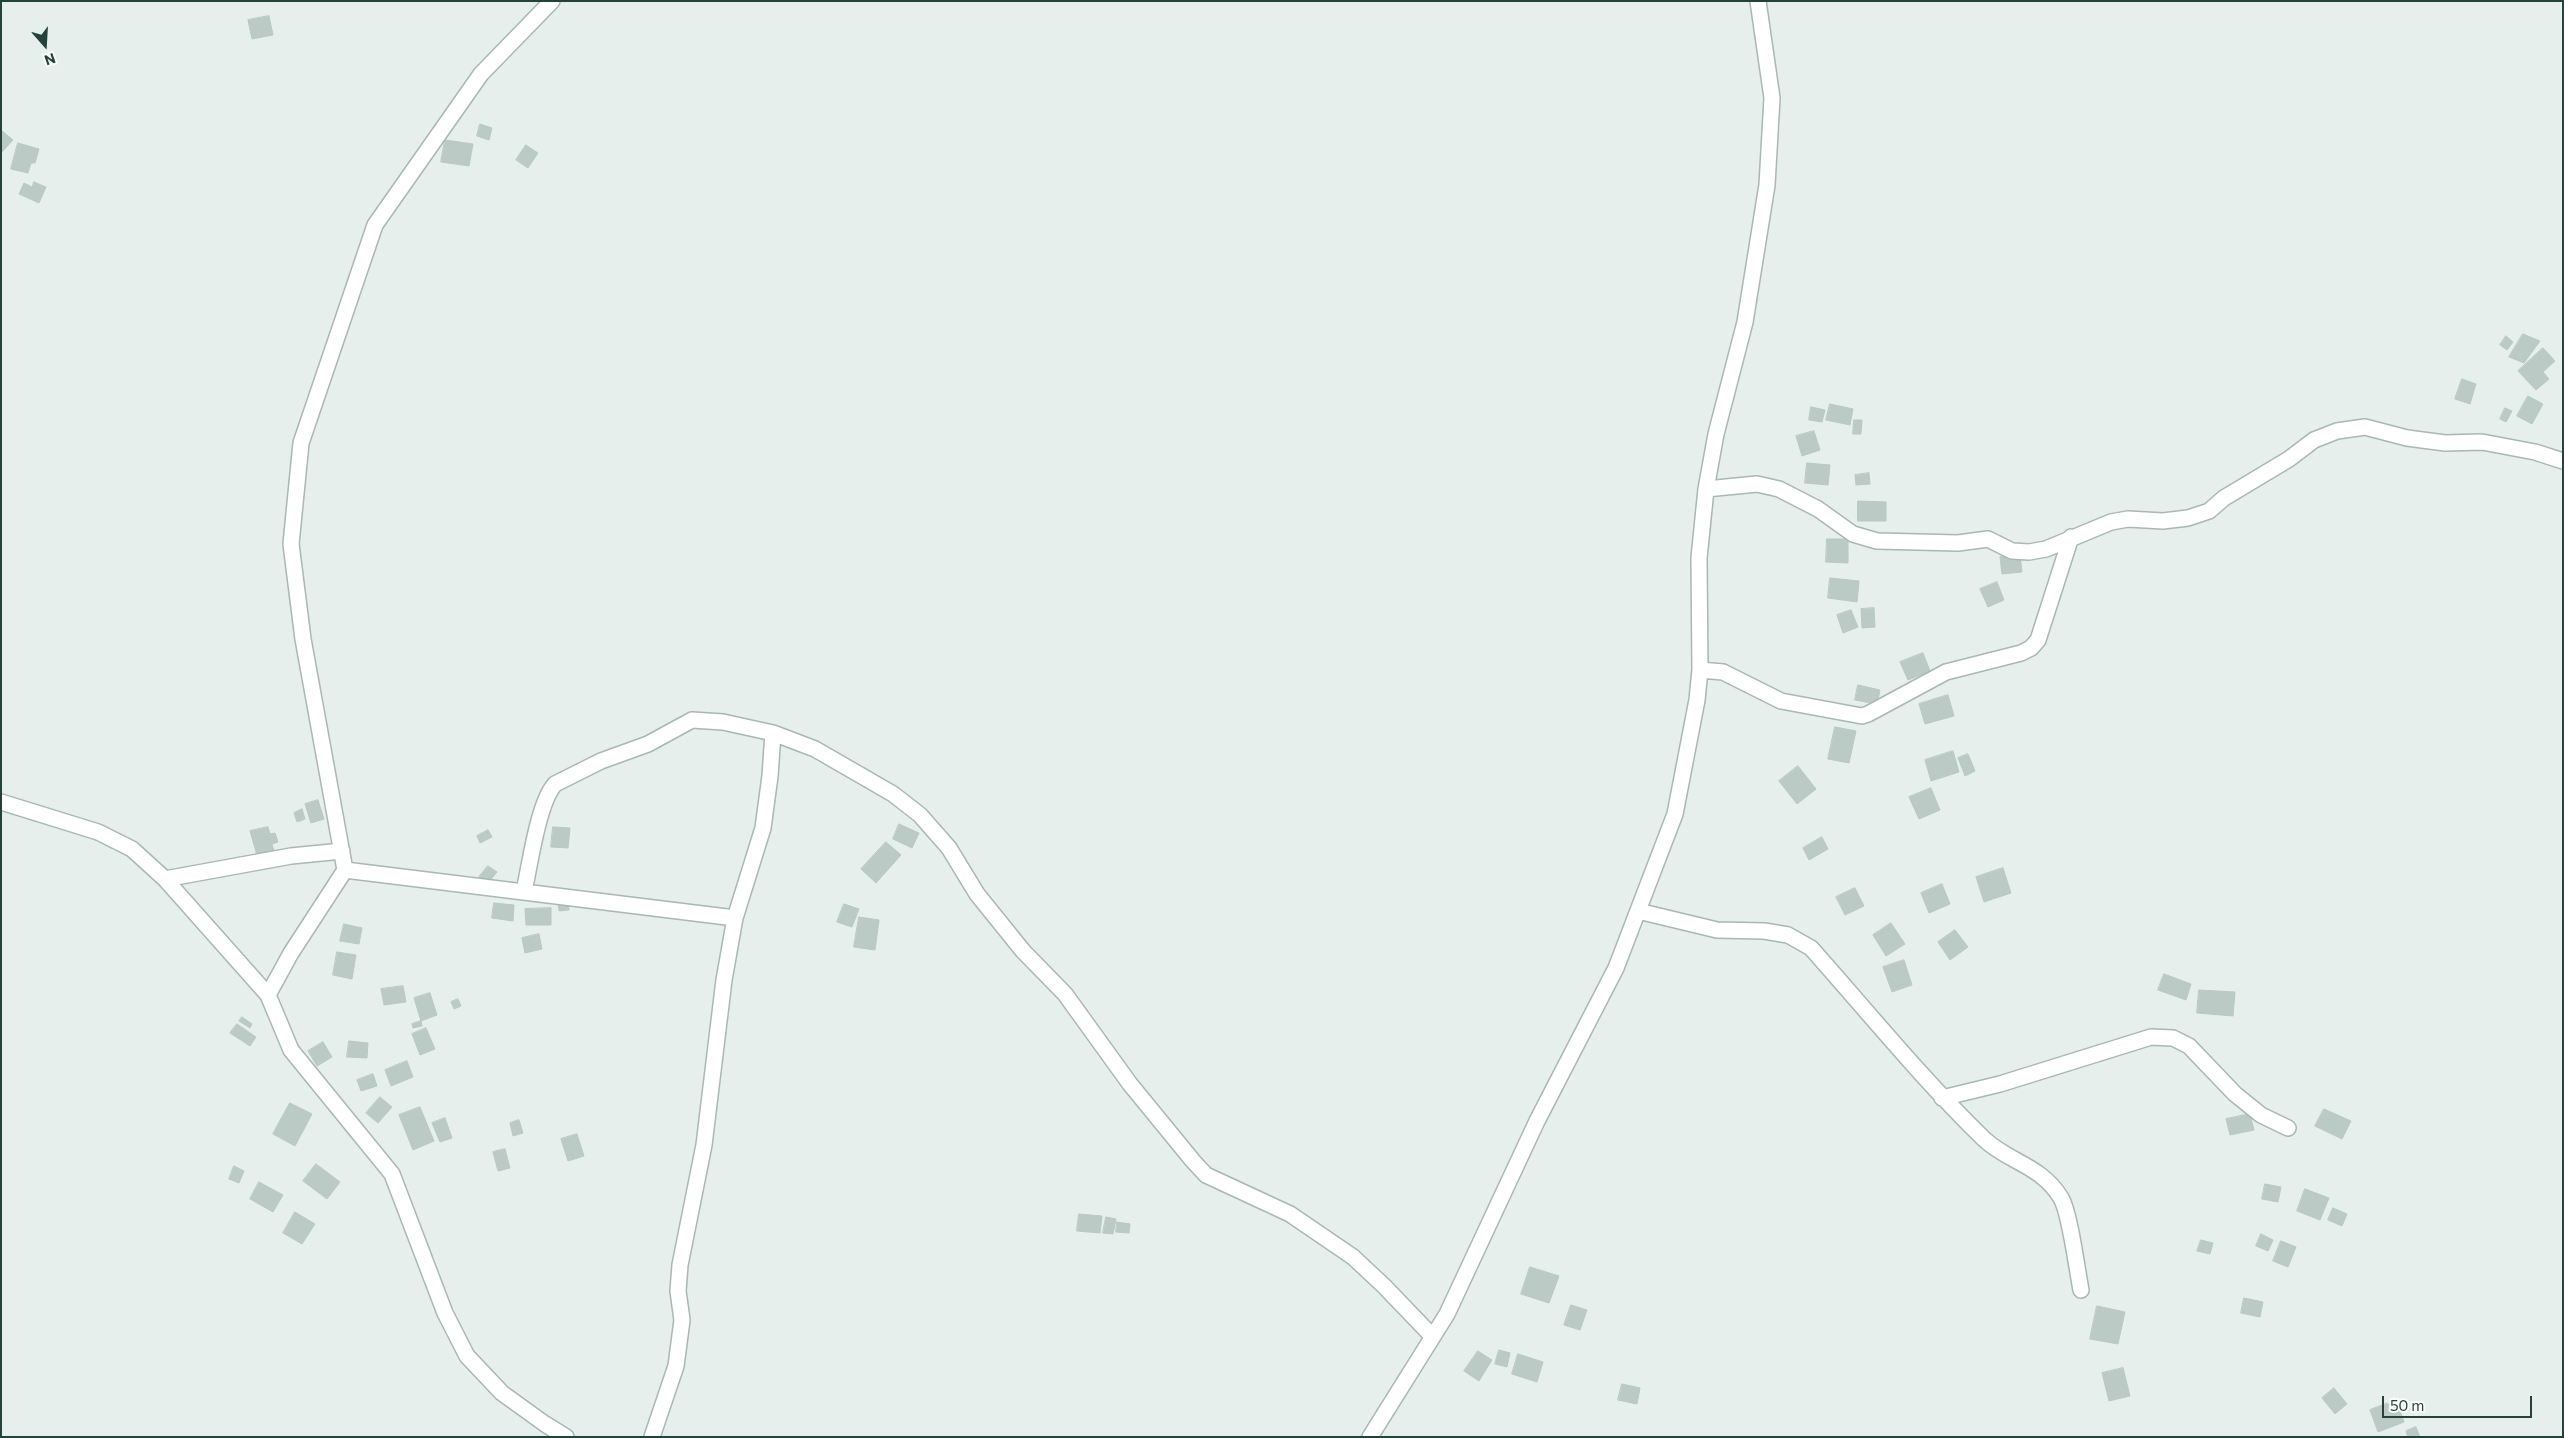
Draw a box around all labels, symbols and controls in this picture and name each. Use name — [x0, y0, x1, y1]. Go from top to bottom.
north arrow — [20, 20, 70, 70]
text: N — [42, 50, 58, 69]
scale bar — [2384, 1386, 2534, 1418]
text: 50 m — [2390, 1396, 2424, 1414]

